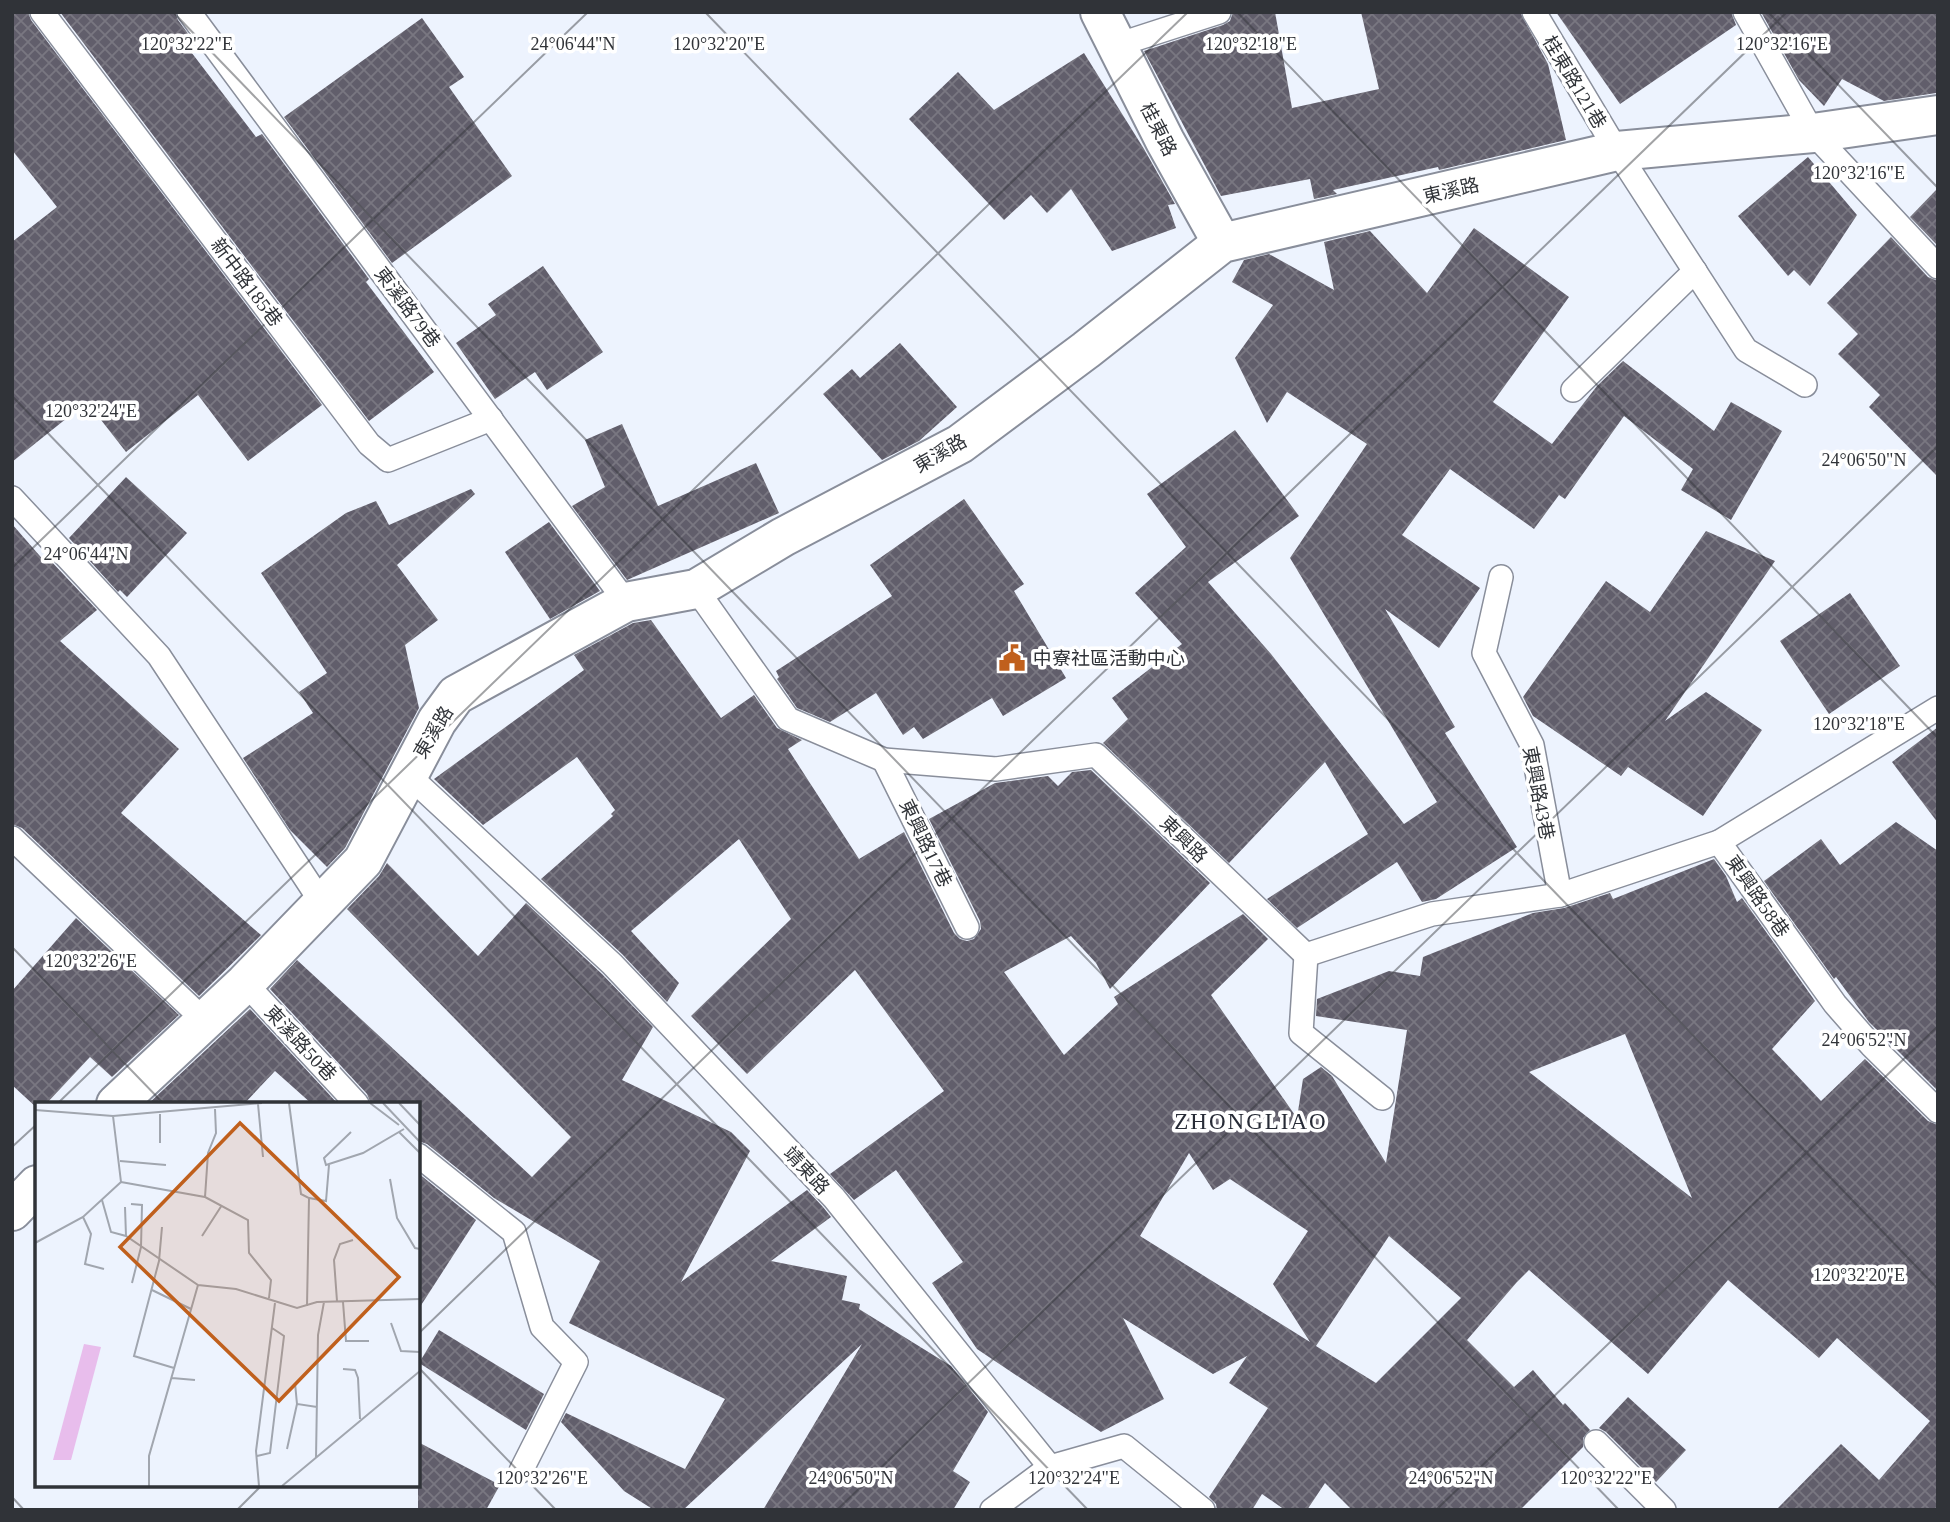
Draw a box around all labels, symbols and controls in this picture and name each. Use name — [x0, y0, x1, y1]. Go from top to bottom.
street label: 桂東路121巷 — [1539, 32, 1610, 132]
text: 120°32'22"E — [141, 34, 233, 54]
text: 24°06'44"N — [531, 34, 615, 54]
text: 120°32'20"E — [673, 34, 765, 54]
text: 120°32'18"E — [1205, 34, 1297, 54]
text: 120°32'16"E — [1736, 34, 1828, 54]
street label: 桂東路 — [1136, 99, 1181, 159]
text: 120°32'16"E — [1813, 163, 1905, 183]
street label: 東溪路 — [1421, 174, 1481, 207]
street label: 新中路185巷 — [207, 234, 286, 330]
street label: 東溪路79巷 — [371, 263, 445, 352]
text: 120°32'24"E — [45, 401, 137, 421]
street label: 東溪路 — [910, 430, 970, 477]
text: 24°06'50"N — [1822, 450, 1906, 470]
text: 24°06'44"N — [44, 544, 128, 564]
public building icon: 中寮社區活動中心 — [997, 643, 1027, 673]
place label: 中寮社區活動中心 — [1033, 648, 1185, 669]
street label: 東溪路 — [410, 702, 457, 762]
text: 120°32'18"E — [1813, 714, 1905, 734]
street label: 東興路43巷 — [1519, 744, 1558, 842]
street label: 東興路17巷 — [895, 796, 956, 891]
street label: 東興路 — [1156, 812, 1211, 867]
street label: 東興路58巷 — [1722, 851, 1793, 941]
text: 120°32'26"E — [45, 951, 137, 971]
street label: 東溪路50巷 — [261, 1001, 341, 1085]
text: 24°06'52"N — [1822, 1030, 1906, 1050]
inset map — [35, 1102, 420, 1487]
district label: ZHONGLIAO — [1174, 1109, 1328, 1134]
street label: 靖東路 — [780, 1142, 834, 1198]
text: 120°32'20"E — [1813, 1265, 1905, 1285]
text: 120°32'26"E — [496, 1468, 588, 1488]
text: 24°06'50"N — [809, 1468, 893, 1488]
text: 120°32'24"E — [1028, 1468, 1120, 1488]
text: 24°06'52"N — [1409, 1468, 1493, 1488]
text: 120°32'22"E — [1560, 1468, 1652, 1488]

